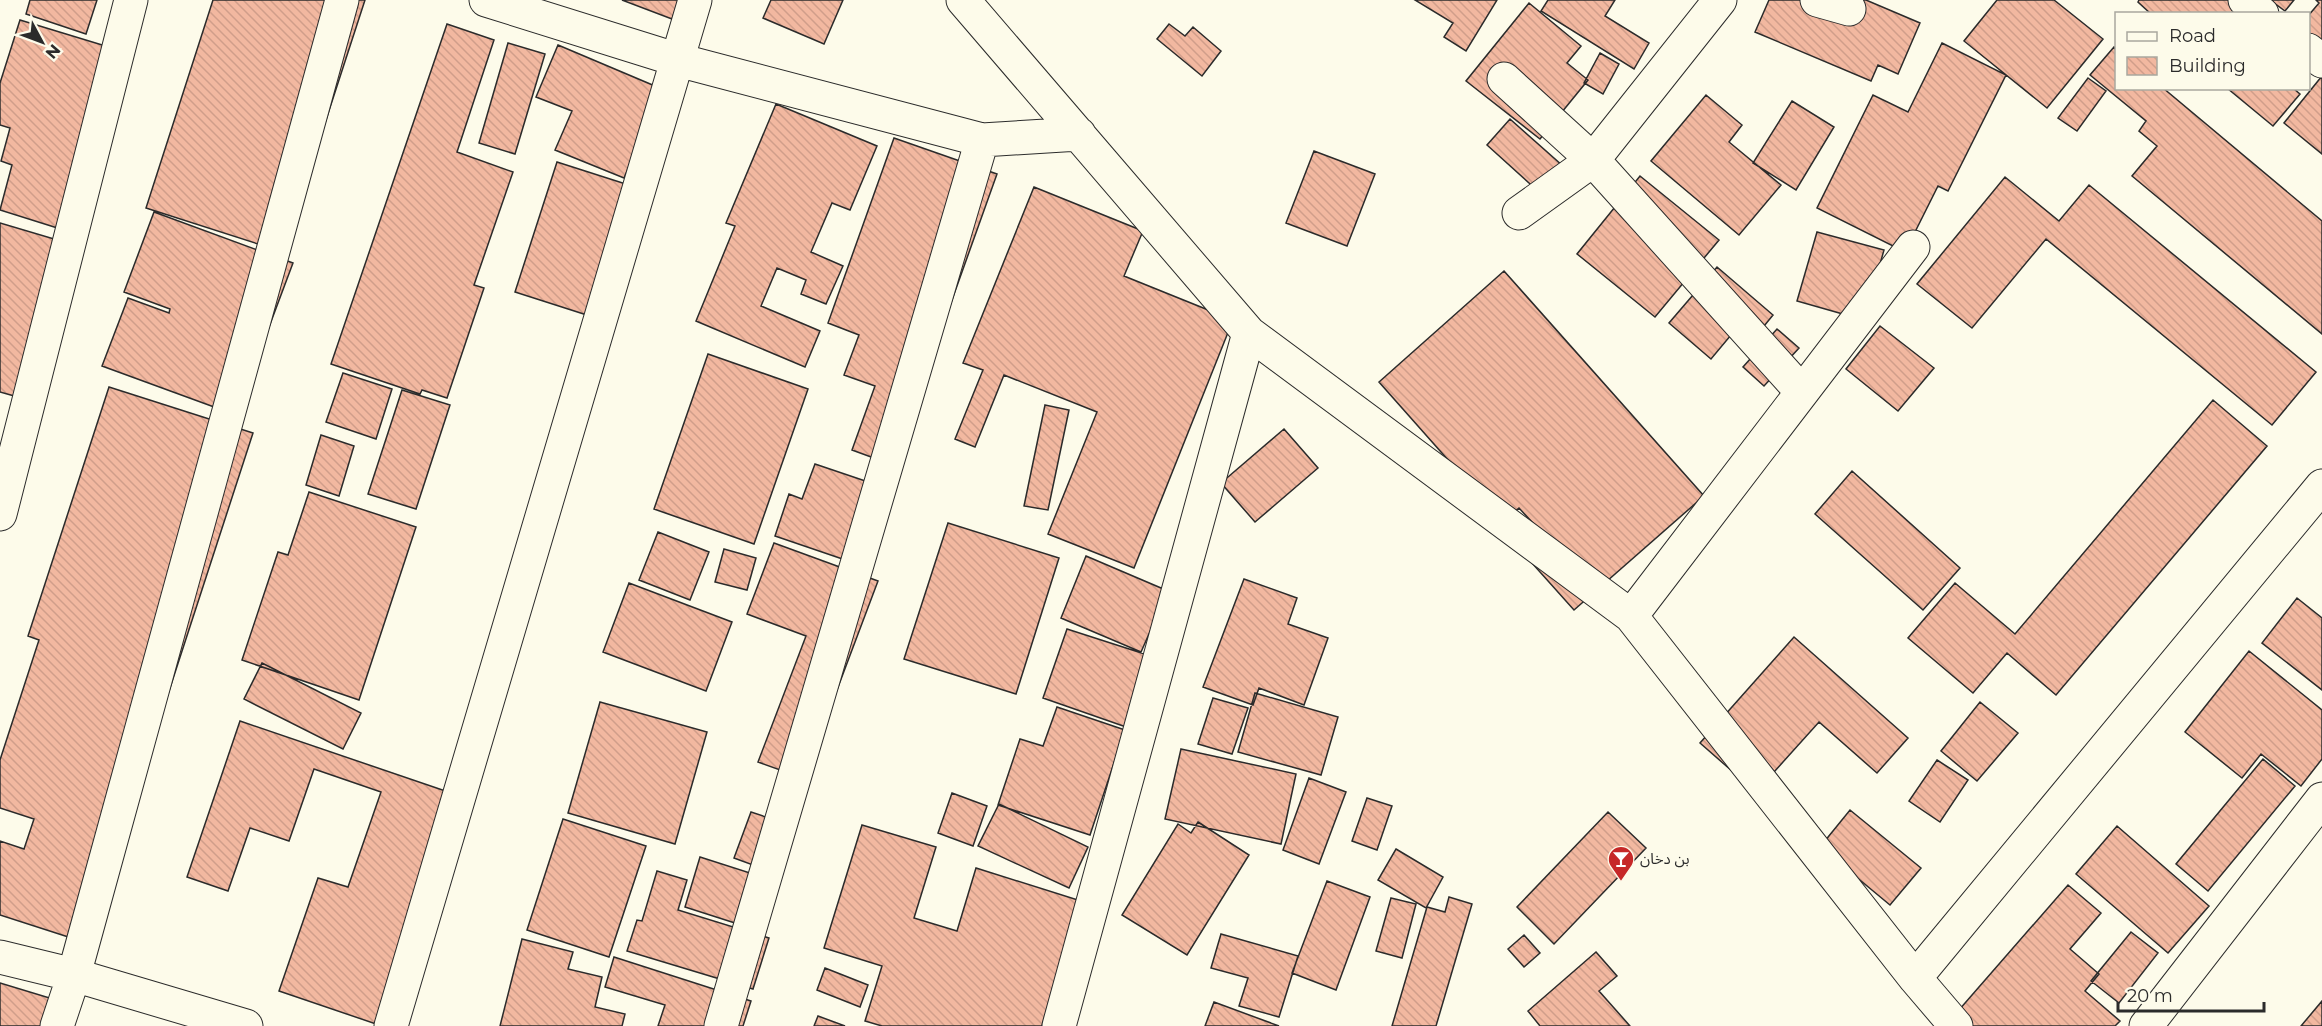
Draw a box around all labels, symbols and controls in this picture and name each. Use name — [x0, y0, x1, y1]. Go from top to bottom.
north arrow — [12, 12, 72, 72]
legend — [2115, 12, 2310, 90]
text: Road — [2169, 25, 2216, 47]
text: N — [42, 40, 64, 63]
text: Building — [2169, 55, 2246, 77]
bar icon: بن دخان — [1606, 844, 1636, 882]
place label: بن دخان — [1640, 849, 1690, 868]
scale bar — [2118, 975, 2264, 1013]
text: 20 m — [2127, 985, 2173, 1007]

